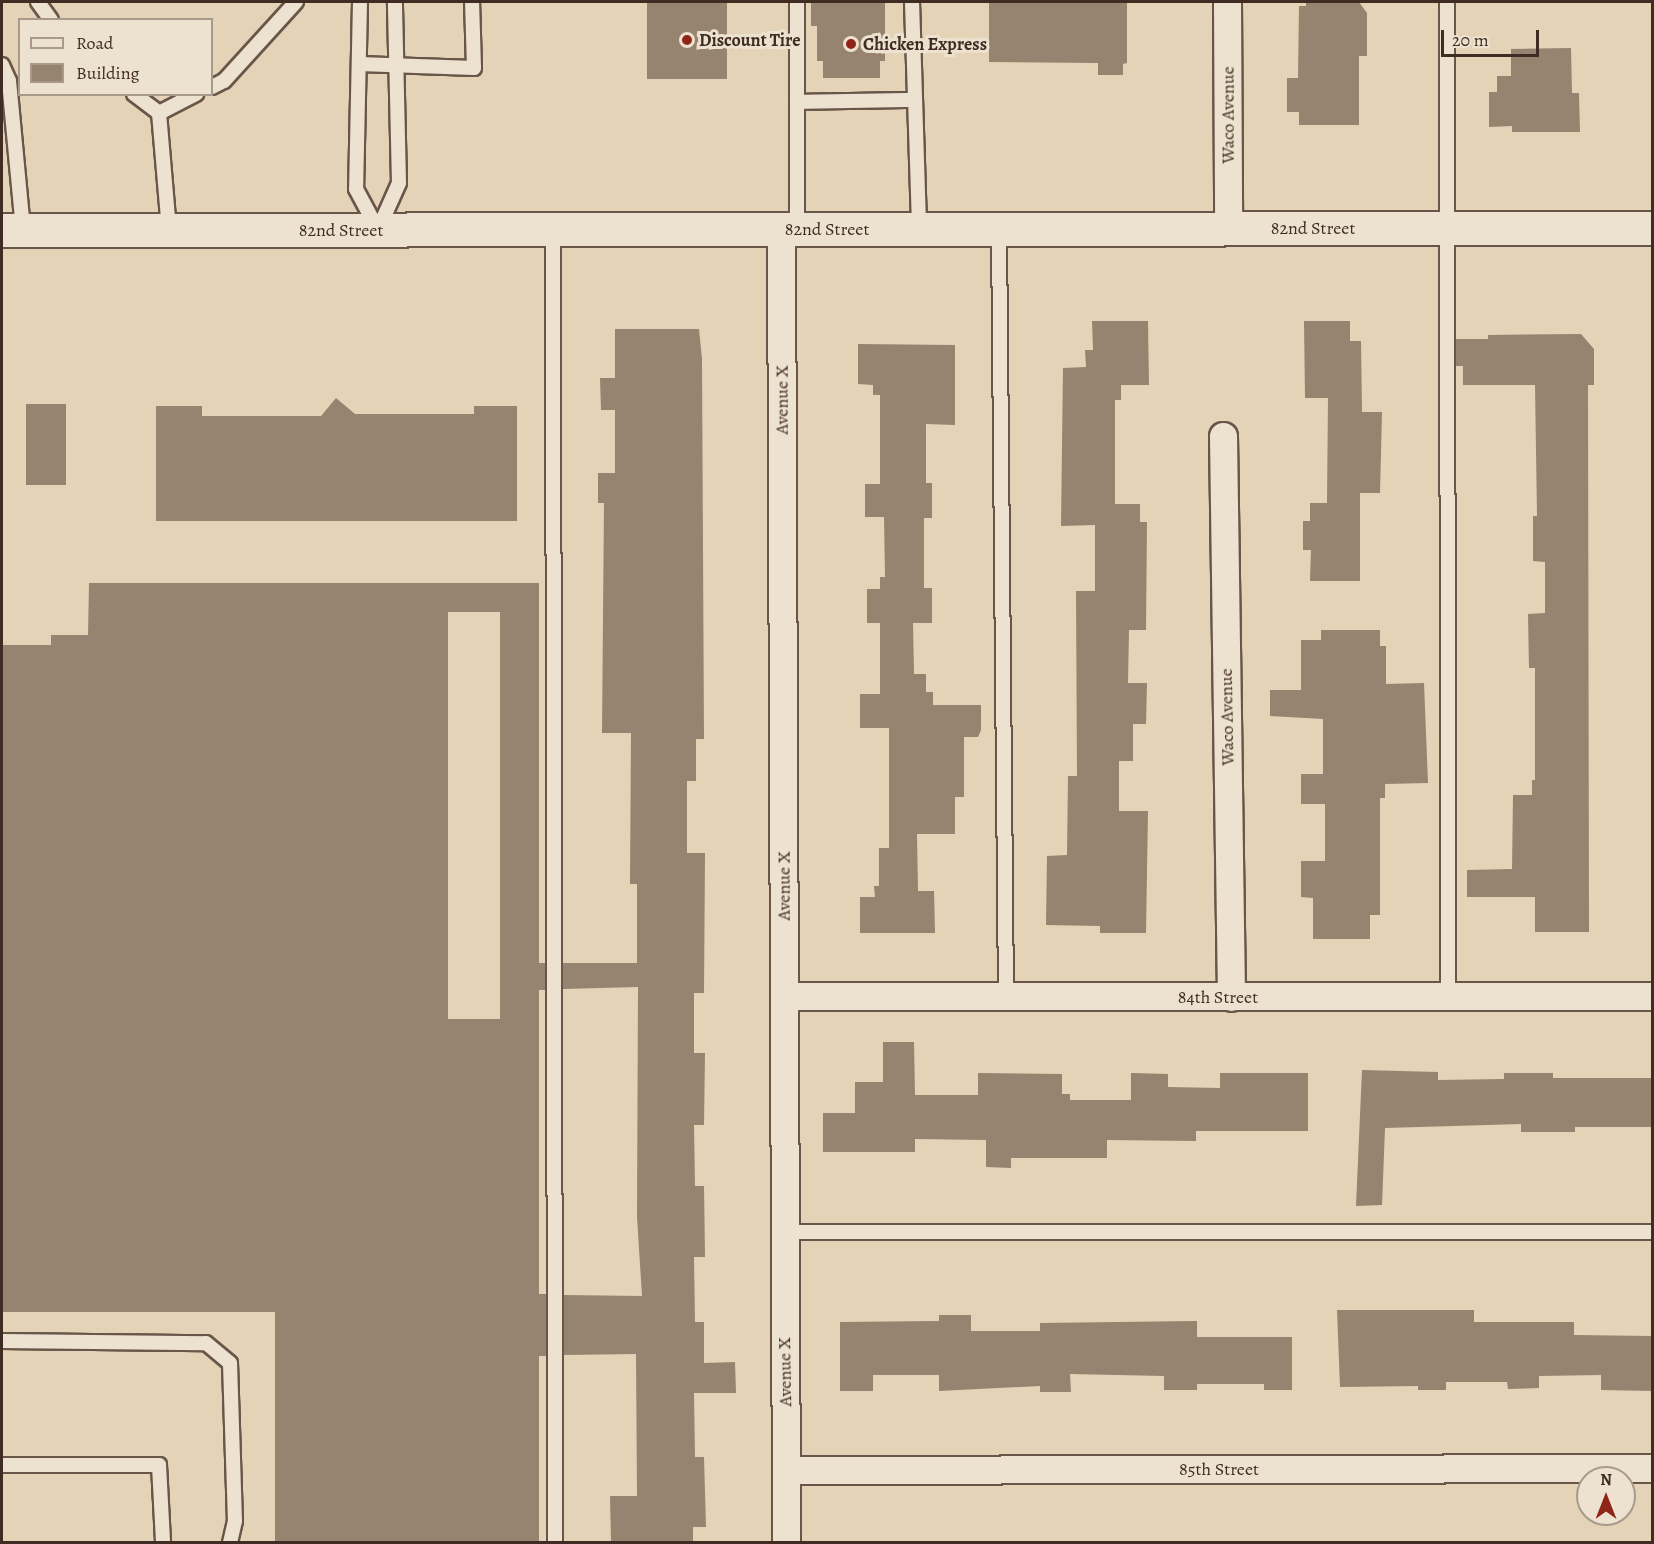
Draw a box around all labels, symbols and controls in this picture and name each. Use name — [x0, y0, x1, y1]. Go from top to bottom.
legend — [18, 18, 213, 96]
scale bar — [1444, 18, 1542, 56]
text: 20 m — [1452, 28, 1489, 52]
place label: Discount Tire — [699, 29, 801, 51]
text: Road — [76, 31, 113, 55]
marker: Discount Tire — [680, 33, 694, 47]
place label: Chicken Express — [863, 33, 987, 55]
marker: Chicken Express — [844, 37, 858, 51]
text: Building — [76, 61, 140, 85]
street label: Waco Avenue — [1217, 66, 1239, 164]
street label: 82nd Street — [1271, 217, 1355, 239]
street label: 82nd Street — [785, 218, 869, 240]
street label: 82nd Street — [299, 219, 383, 241]
street label: Avenue X — [771, 366, 793, 434]
street label: Waco Avenue — [1215, 668, 1239, 766]
street label: Avenue X — [773, 852, 795, 920]
street label: 84th Street — [1178, 986, 1258, 1008]
street label: Avenue X — [774, 1337, 796, 1407]
street label: 85th Street — [1179, 1458, 1259, 1480]
north arrow — [1576, 1466, 1636, 1526]
text: N — [1600, 1469, 1612, 1491]

